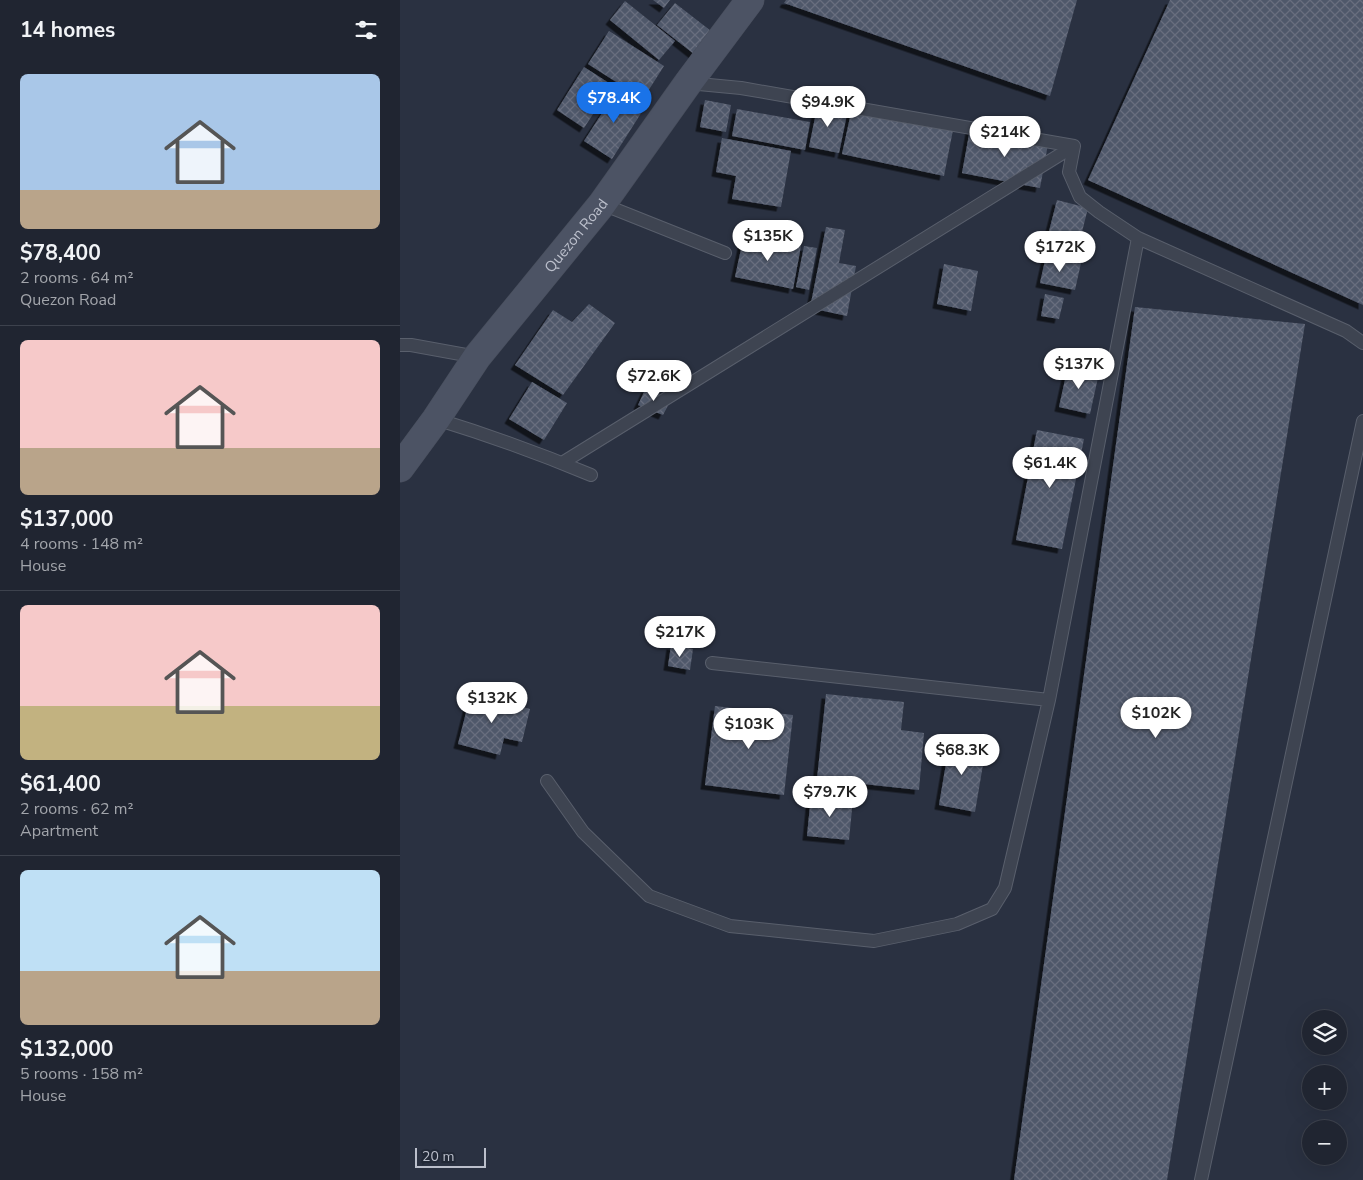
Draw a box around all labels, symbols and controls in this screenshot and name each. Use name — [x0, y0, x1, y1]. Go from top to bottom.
text: 14 homes — [20, 16, 115, 44]
icon: filters — [352, 16, 380, 44]
pin: $78.4K — [573, 82, 655, 124]
pin: $94.9K — [787, 86, 869, 128]
text: $78.4K — [588, 87, 641, 109]
text: $94.9K — [802, 91, 855, 113]
icon: home — [155, 107, 245, 197]
pin: $214K — [970, 116, 1040, 158]
text: $214K — [980, 121, 1030, 143]
street label: Quezon Road — [540, 195, 613, 277]
pin: $135K — [733, 220, 803, 262]
text: $135K — [743, 225, 793, 247]
pin: $172K — [1025, 230, 1095, 273]
text: $172K — [1035, 236, 1085, 258]
text: $78,400 — [20, 239, 101, 267]
text: 2 rooms · 64 m² — [20, 267, 133, 289]
text: Quezon Road — [20, 289, 116, 311]
pin: $137K — [1044, 348, 1114, 390]
text: $137K — [1054, 353, 1104, 375]
pin: $72.6K — [613, 360, 695, 402]
text: $72.6K — [628, 365, 681, 387]
icon: home — [155, 372, 245, 462]
pin: $61.4K — [1009, 446, 1091, 489]
text: $61.4K — [1024, 452, 1077, 474]
text: $137,000 — [20, 505, 113, 533]
text: 4 rooms · 148 m² — [20, 533, 143, 555]
text: House — [20, 555, 66, 577]
pin: $217K — [645, 616, 715, 658]
text: $217K — [655, 621, 705, 643]
icon: home — [155, 637, 245, 727]
pin: $132K — [457, 682, 527, 724]
text: $132K — [467, 687, 517, 709]
pin: $102K — [1121, 696, 1191, 739]
text: $102K — [1131, 702, 1181, 724]
pin: $103K — [714, 708, 784, 750]
text: $103K — [724, 713, 774, 735]
pin: $68.3K — [921, 734, 1003, 776]
text: $68.3K — [936, 739, 989, 761]
text: $61,400 — [20, 770, 101, 798]
pin: $79.7K — [789, 776, 871, 818]
text: $79.7K — [804, 781, 857, 803]
text: 2 rooms · 62 m² — [20, 798, 133, 820]
text: Apartment — [20, 820, 98, 842]
icon: home — [155, 902, 245, 992]
map controls — [1302, 1010, 1347, 1165]
button: layers — [1302, 1010, 1347, 1055]
text: $132,000 — [20, 1035, 113, 1063]
text: 5 rooms · 158 m² — [20, 1063, 143, 1085]
button: + — [1302, 1065, 1347, 1110]
text: House — [20, 1085, 66, 1107]
button: − — [1302, 1120, 1347, 1165]
scale bar — [415, 1145, 486, 1168]
text: 20 m — [422, 1147, 454, 1166]

